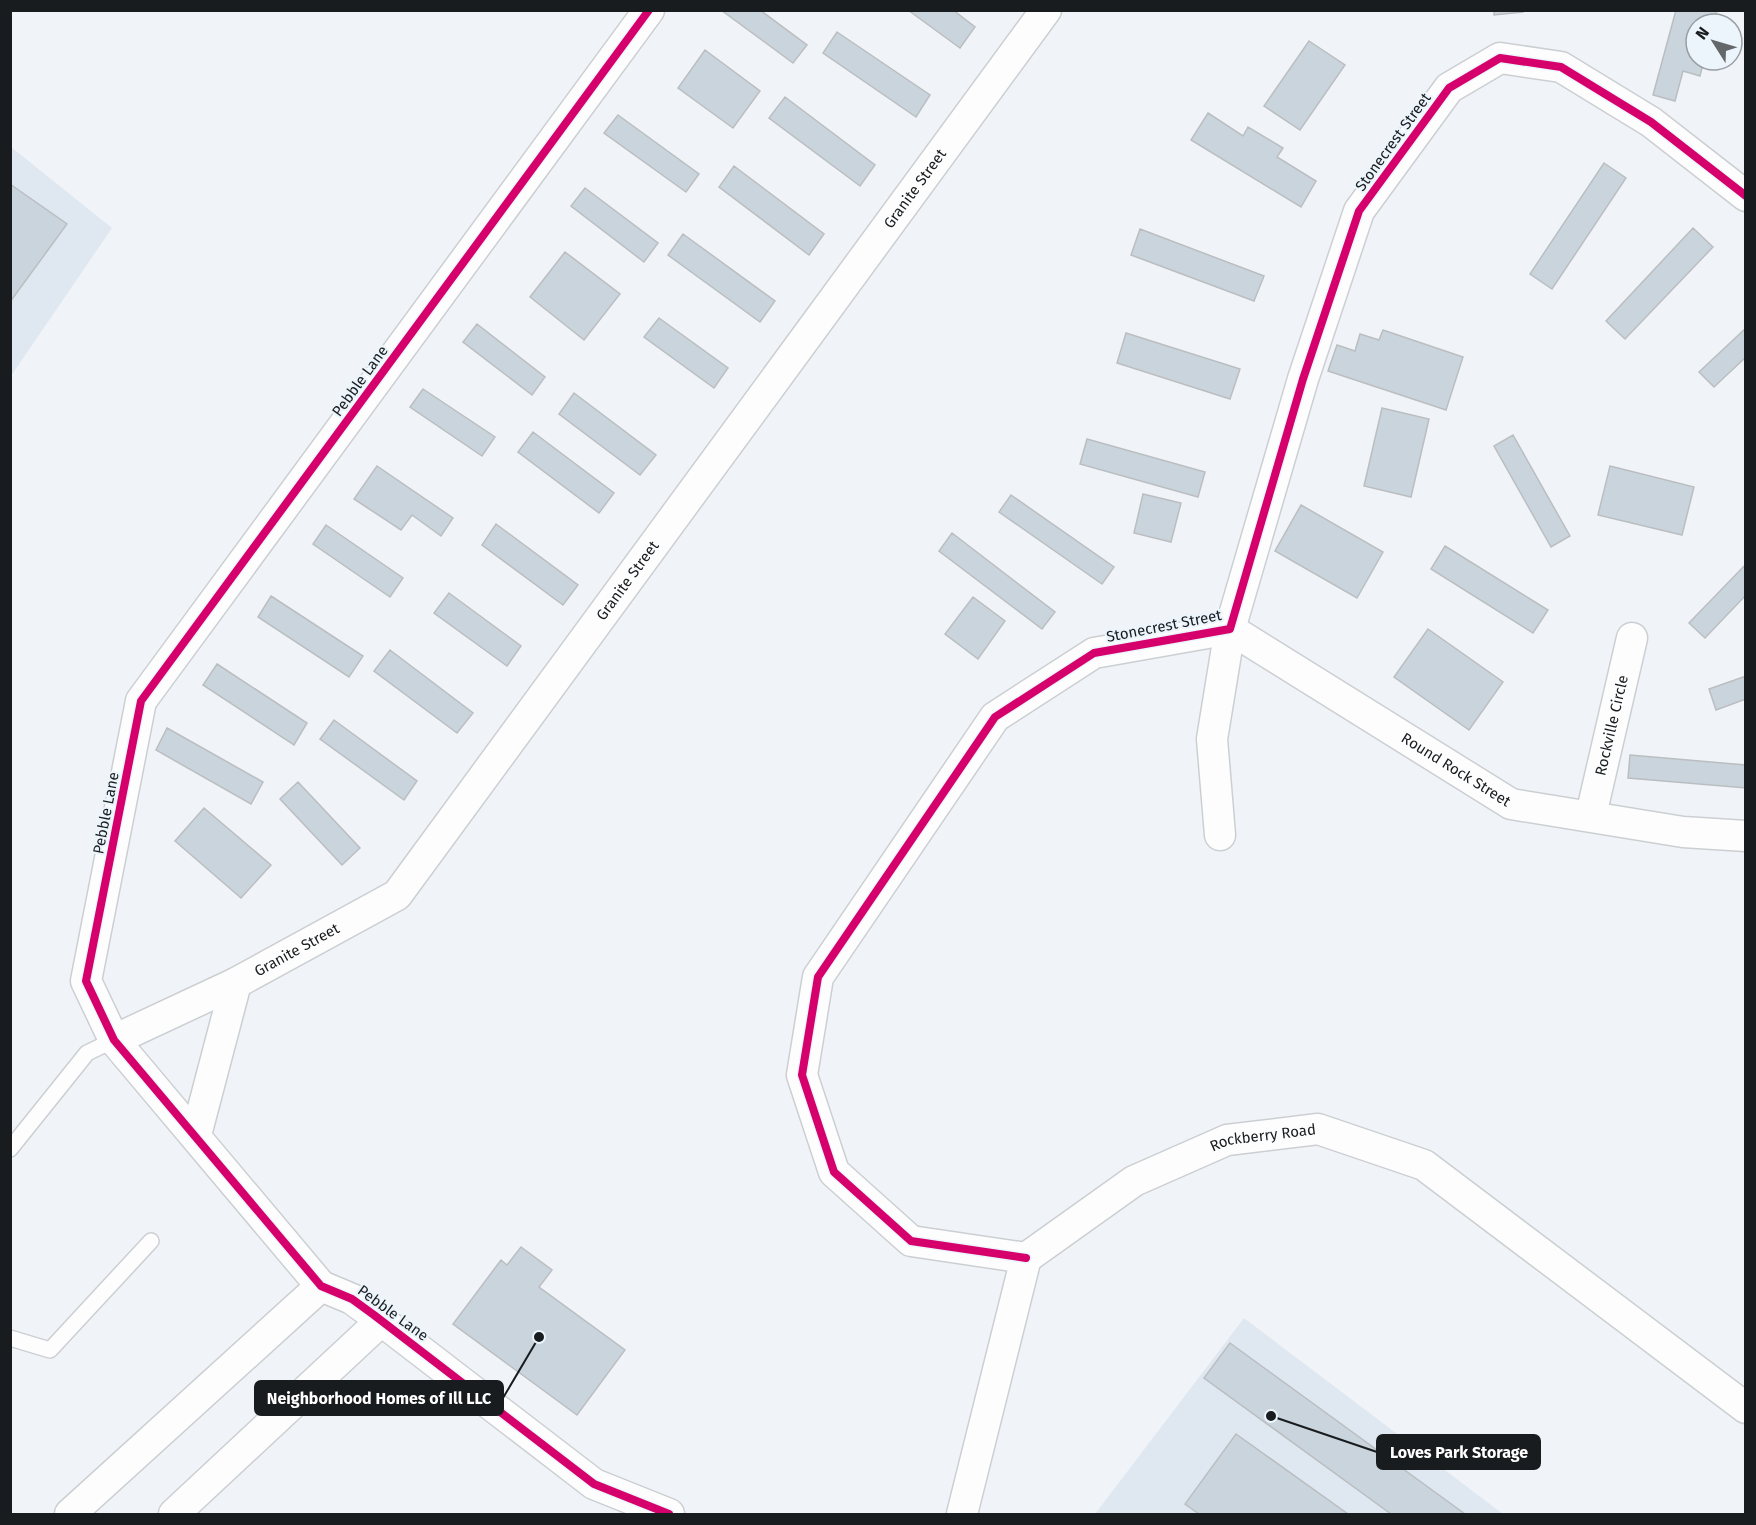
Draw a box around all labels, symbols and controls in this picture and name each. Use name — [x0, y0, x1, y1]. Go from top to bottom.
north arrow — [1684, 12, 1744, 72]
text: N — [1692, 23, 1713, 43]
street label: Stonecrest Street — [1351, 89, 1435, 195]
street label: Granite Street — [880, 145, 950, 232]
street label: Pebble Lane — [328, 342, 392, 420]
street label: Granite Street — [592, 537, 663, 624]
street label: Stonecrest Street — [1105, 606, 1224, 646]
street label: Rockville Circle — [1591, 673, 1632, 777]
street label: Round Rock Street — [1398, 729, 1514, 811]
street label: Pebble Lane — [89, 770, 123, 856]
street label: Granite Street — [251, 919, 343, 980]
street label: Rockberry Road — [1207, 1120, 1317, 1155]
street label: Pebble Lane — [354, 1281, 432, 1345]
callout: Neighborhood Homes of Ill LLC — [255, 1381, 503, 1415]
text: Neighborhood Homes of Ill LLC — [267, 1389, 492, 1408]
callout: Loves Park Storage — [1377, 1435, 1540, 1469]
text: Loves Park Storage — [1390, 1443, 1528, 1462]

